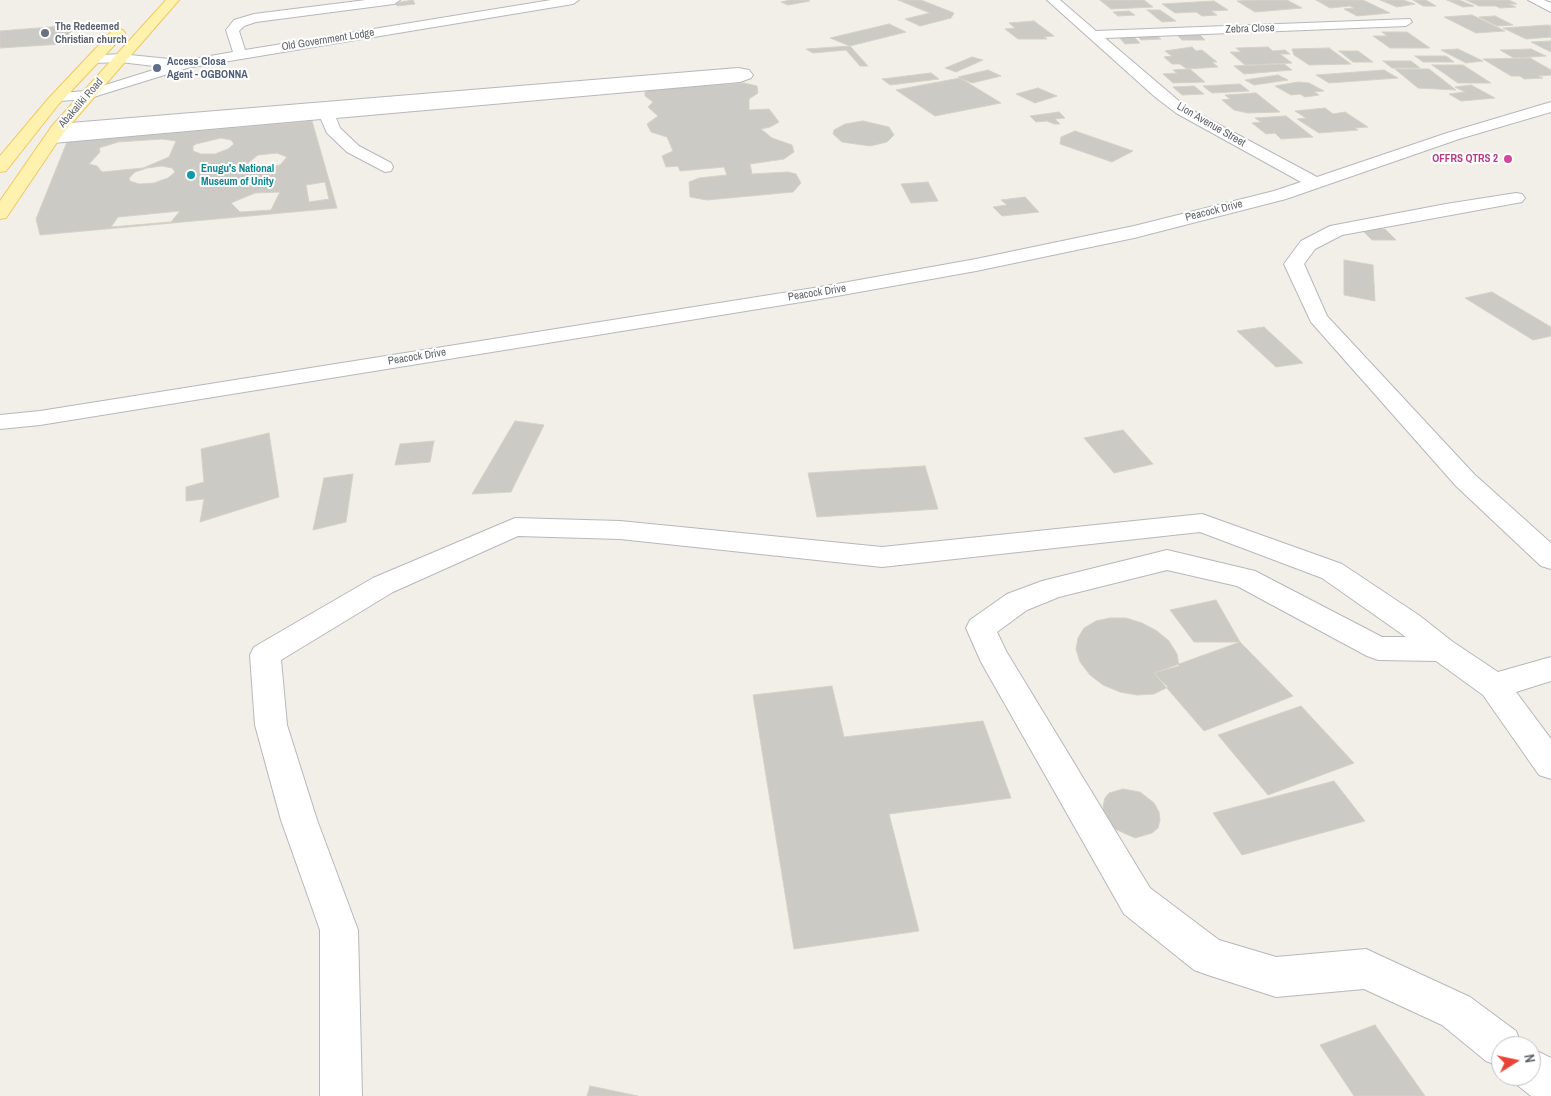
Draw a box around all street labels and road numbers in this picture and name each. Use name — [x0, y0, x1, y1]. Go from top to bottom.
street label: Zebra Close — [1225, 22, 1275, 36]
street label: Old Government Lodge — [281, 26, 375, 54]
street label: Abakaliki Road — [56, 76, 106, 130]
street label: Lion Avenue Street — [1174, 100, 1248, 150]
street label: Peacock Drive — [1184, 198, 1244, 224]
street label: Peacock Drive — [787, 282, 847, 304]
street label: Peacock Drive — [387, 346, 447, 368]

